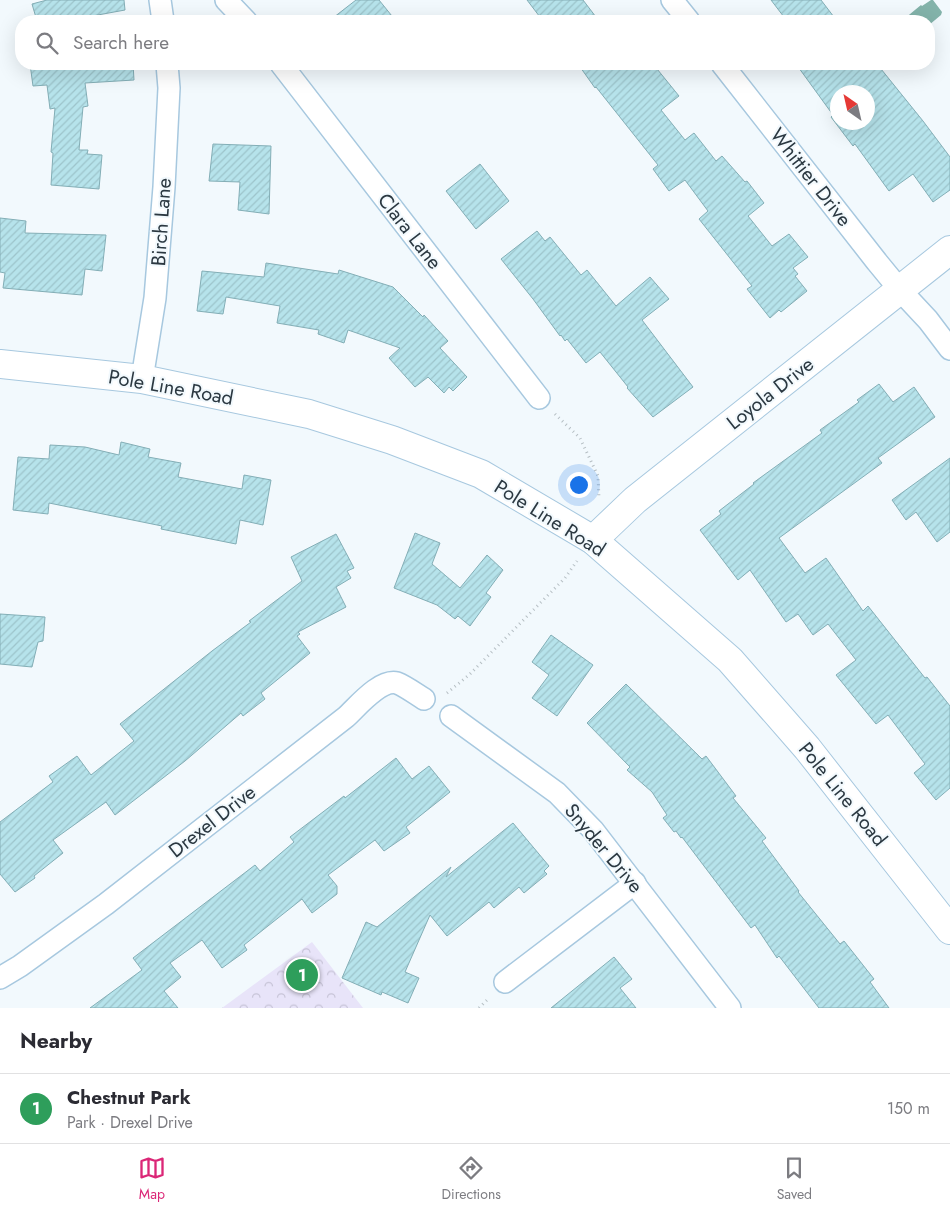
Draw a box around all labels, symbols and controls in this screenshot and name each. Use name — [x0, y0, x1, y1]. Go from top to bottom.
search box — [15, 15, 935, 70]
icon: search — [33, 29, 61, 57]
text: Search here — [73, 29, 169, 56]
north arrow — [830, 85, 875, 130]
street label: Whittier Drive — [763, 122, 858, 233]
street label: Birch Lane — [144, 177, 179, 267]
street label: Clara Lane — [371, 187, 449, 276]
street label: Loyola Drive — [721, 350, 820, 437]
street label: Pole Line Road — [106, 362, 236, 413]
your location — [566, 472, 592, 498]
street label: Pole Line Road — [488, 473, 611, 564]
street label: Pole Line Road — [792, 736, 894, 853]
street label: Drexel Drive — [163, 778, 262, 865]
street label: Snyder Drive — [557, 797, 650, 899]
pin: 1 — [286, 956, 318, 994]
text: Nearby — [20, 1026, 92, 1056]
text: Chestnut Park — [67, 1084, 191, 1111]
text: 1 — [32, 1097, 40, 1120]
text: 150 m — [887, 1097, 930, 1120]
text: Park · Drexel Drive — [67, 1111, 193, 1134]
tab: Map — [138, 1154, 166, 1204]
tab: Directions — [442, 1154, 501, 1204]
tab: Saved — [777, 1154, 812, 1204]

